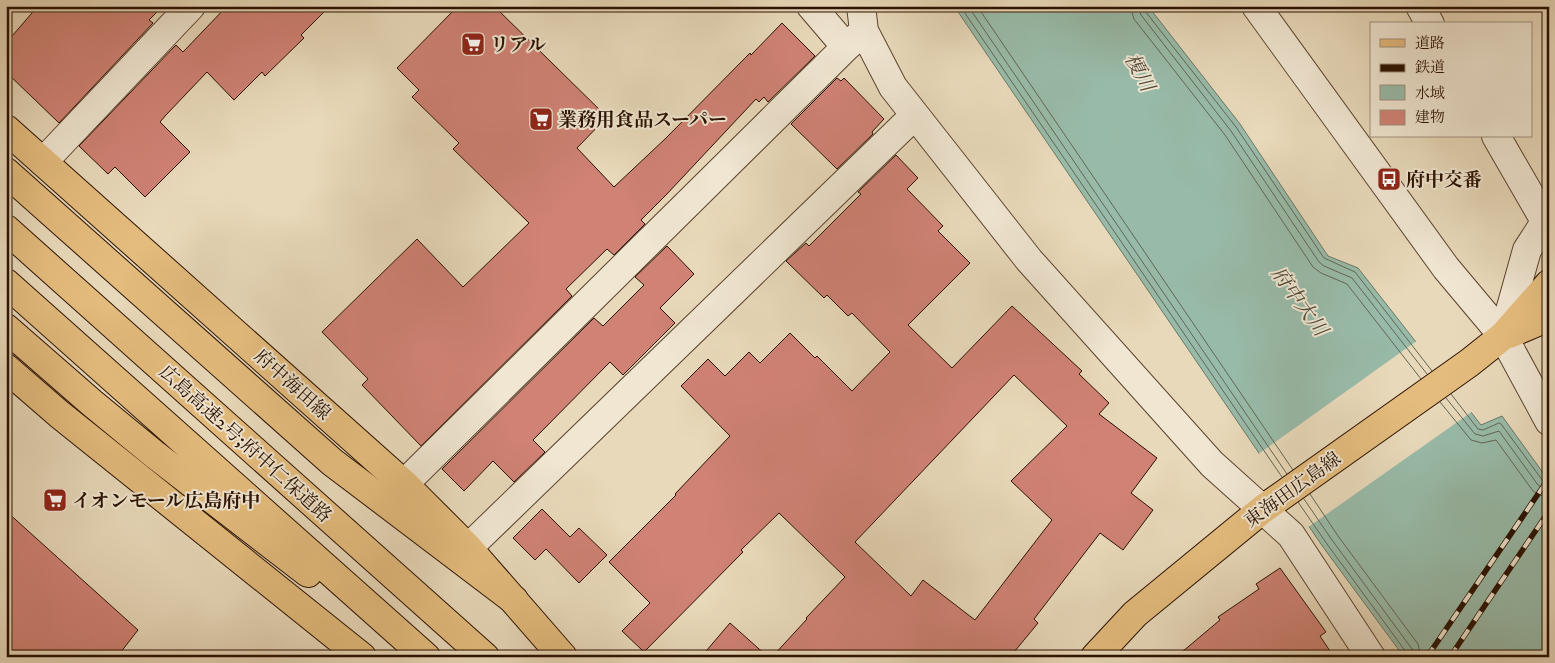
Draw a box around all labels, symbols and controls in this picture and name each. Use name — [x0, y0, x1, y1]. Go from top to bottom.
legend — [1370, 22, 1532, 138]
supermarket icon: リアル — [460, 31, 486, 57]
place label: リアル — [490, 34, 546, 57]
text: 道路 — [1415, 34, 1445, 53]
water label: 榎川 — [1118, 49, 1160, 98]
text: 鉄道 — [1415, 58, 1445, 77]
text: 水域 — [1415, 84, 1445, 103]
supermarket icon: 業務用食品スーパー — [528, 106, 554, 132]
text: 建物 — [1415, 108, 1445, 127]
place label: 業務用食品スーパー — [558, 109, 727, 132]
bus stop icon: 府中交番 — [1376, 166, 1402, 192]
place label: 府中交番 — [1406, 169, 1482, 192]
water label: 府中大川 — [1265, 262, 1334, 343]
street label: 府中海田線 — [249, 345, 335, 425]
street label: 広島高速2号;府中仁保道路 — [154, 361, 336, 528]
street label: 東海田広島線 — [1240, 447, 1346, 533]
supermarket icon: イオンモール広島府中 — [42, 487, 68, 513]
place label: イオンモール広島府中 — [72, 490, 260, 513]

